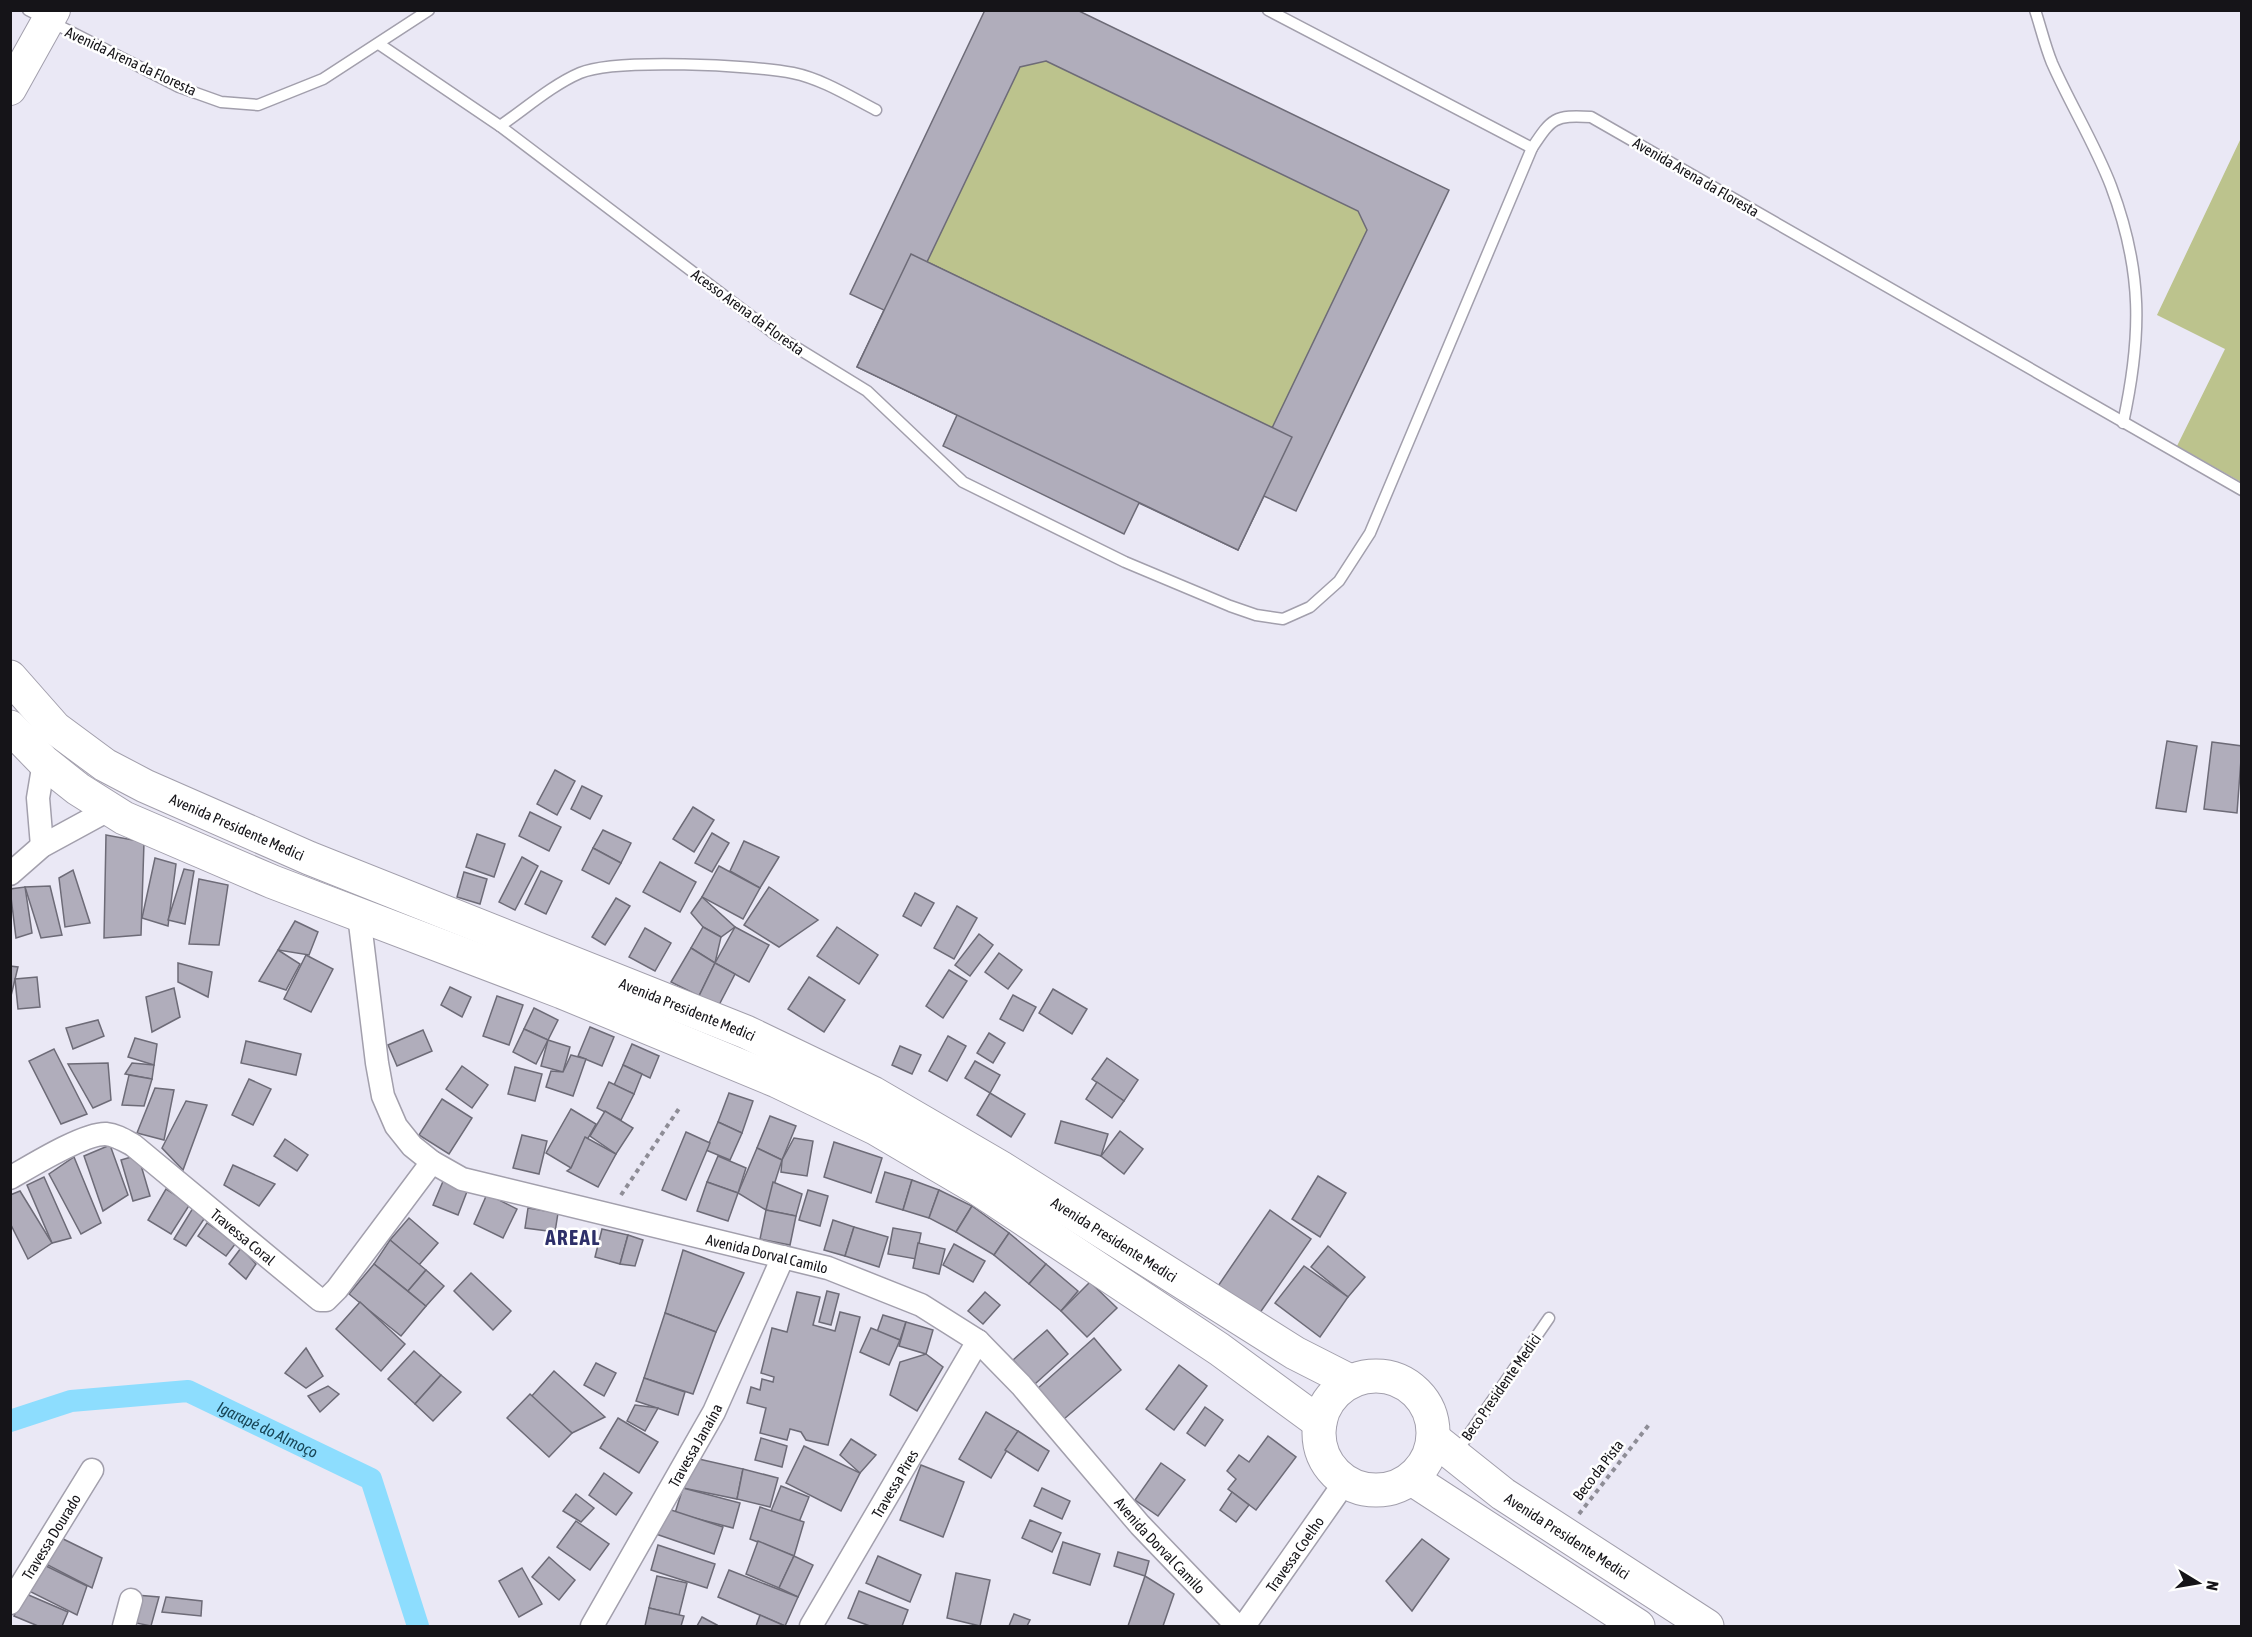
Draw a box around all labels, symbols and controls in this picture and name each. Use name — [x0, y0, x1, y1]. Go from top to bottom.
street label: Avenida Arena da Floresta — [63, 23, 199, 99]
street label: Avenida Arena da Floresta — [1630, 134, 1762, 220]
street label: Acesso Arena da Floresta — [688, 265, 808, 359]
street label: Avenida Presidente Medici — [167, 789, 307, 863]
street label: Avenida Presidente Medici — [617, 974, 758, 1044]
street label: Avenida Presidente Medici — [1048, 1193, 1180, 1285]
street label: Travessa Coral — [208, 1205, 279, 1268]
district label: AREAL — [544, 1225, 601, 1249]
street label: Avenida Dorval Camilo — [704, 1230, 830, 1276]
street label: Beco Presidente Medici — [1458, 1330, 1544, 1444]
water label: Igarapé do Almoço — [214, 1397, 321, 1461]
street label: Travessa Janaína — [665, 1401, 725, 1490]
street label: Beco da Pista — [1569, 1436, 1627, 1503]
street label: Travessa Pires — [868, 1446, 921, 1521]
street label: Avenida Presidente Medici — [1502, 1489, 1633, 1582]
street label: Travessa Dourado — [18, 1491, 84, 1582]
street label: Avenida Dorval Camilo — [1112, 1494, 1209, 1597]
street label: Travessa Coelho — [1262, 1513, 1327, 1595]
north arrow — [2168, 1553, 2228, 1613]
text: N — [2203, 1580, 2222, 1592]

